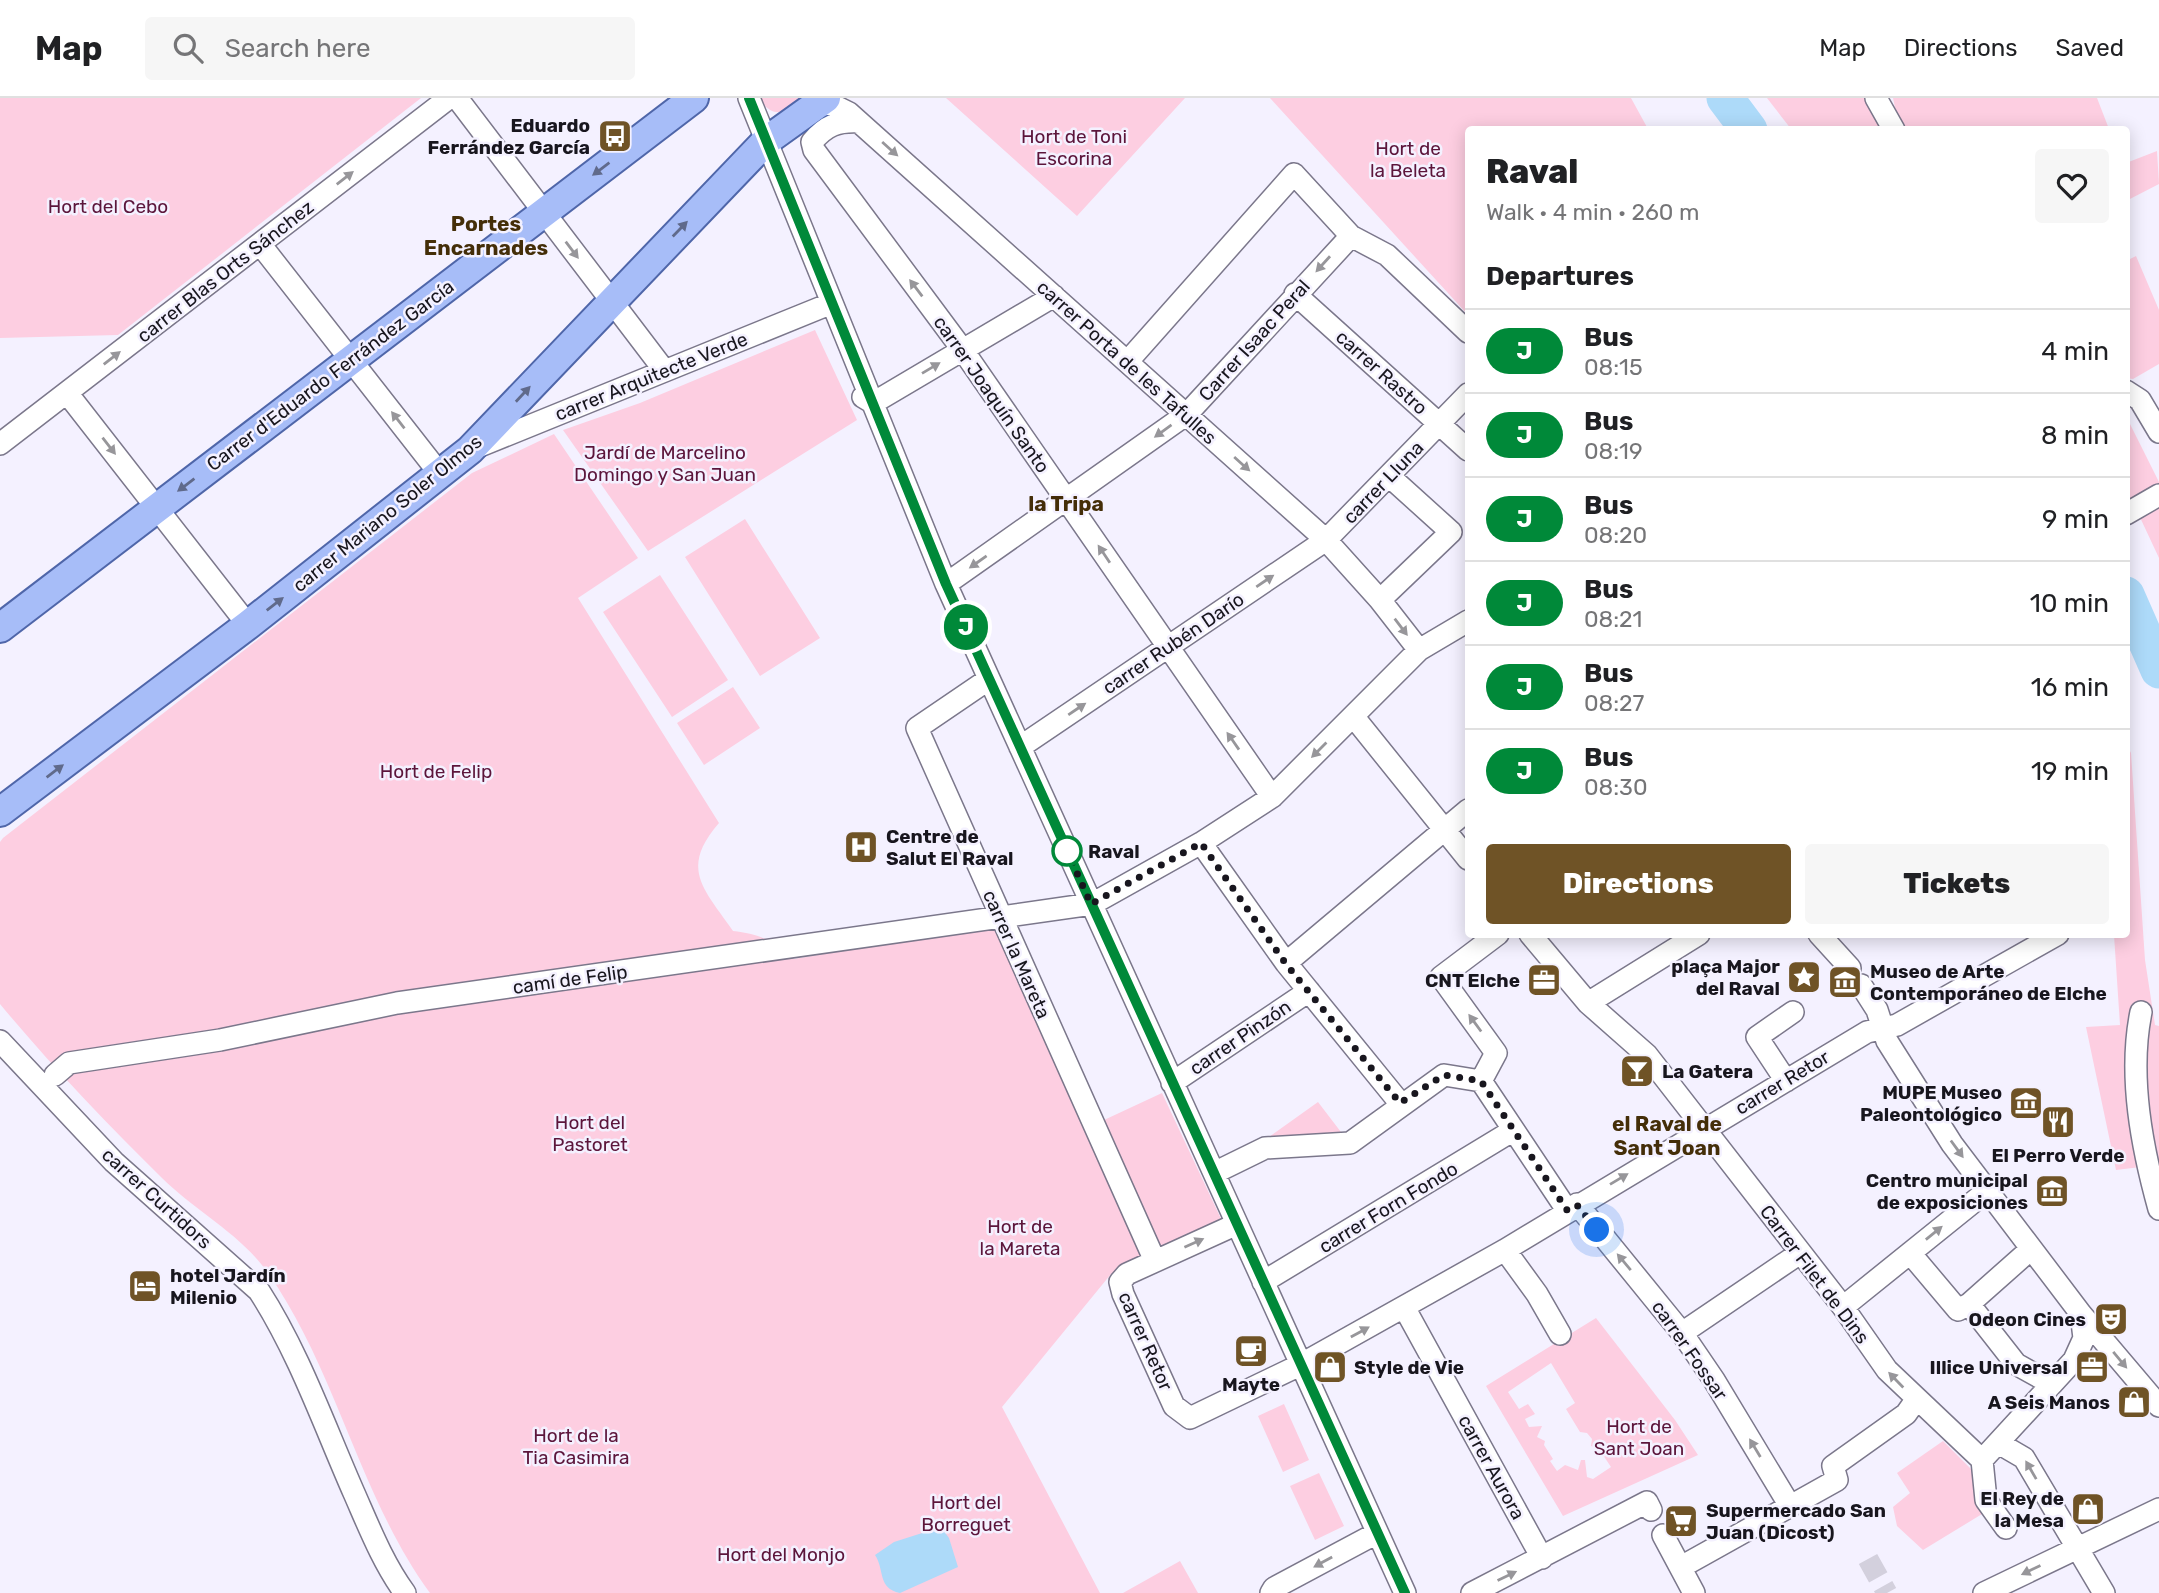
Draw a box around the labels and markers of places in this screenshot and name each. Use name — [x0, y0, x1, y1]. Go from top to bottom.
place label: Eduardo Ferrández García — [428, 114, 590, 159]
bus stop icon: Eduardo Ferrández García — [596, 117, 634, 155]
place label: Centre de Salut El Raval — [886, 825, 1014, 870]
hospital icon: Centre de Salut El Raval — [842, 828, 880, 866]
marker: Raval — [1052, 836, 1082, 866]
place label: Raval — [1088, 840, 1140, 863]
place label: plaça Major del Raval — [1671, 955, 1780, 1000]
place icon: plaça Major del Raval — [1785, 958, 1823, 996]
place label: Museo de Arte Contemporáneo de Elche — [1870, 960, 2107, 1005]
office icon: CNT Elche — [1525, 961, 1563, 999]
museum icon: Museo de Arte Contemporáneo de Elche — [1826, 963, 1864, 1001]
place label: CNT Elche — [1425, 969, 1520, 992]
bar icon: La Gatera — [1618, 1052, 1656, 1090]
place label: La Gatera — [1662, 1060, 1753, 1083]
place label: MUPE Museo Paleontológico — [1860, 1081, 2002, 1126]
museum icon: MUPE Museo Paleontológico — [2007, 1084, 2045, 1122]
restaurant icon: El Perro Verde — [2039, 1103, 2077, 1141]
place label: El Perro Verde — [1991, 1144, 2125, 1167]
place label: Centro municipal de exposiciones — [1866, 1169, 2028, 1214]
museum icon: Centro municipal de exposiciones — [2033, 1172, 2071, 1210]
place label: hotel Jardín Milenio — [170, 1264, 286, 1309]
hotel icon: hotel Jardín Milenio — [126, 1267, 164, 1305]
theatre icon: Odeon Cines — [2092, 1300, 2130, 1338]
place label: Odeon Cines — [1969, 1308, 2086, 1331]
cafe icon: Mayte — [1232, 1332, 1270, 1370]
shop icon: Style de Vie — [1311, 1348, 1349, 1386]
office icon: Illice Universal — [2073, 1348, 2111, 1386]
place label: Style de Vie — [1354, 1356, 1464, 1379]
place label: Illice Universal — [1930, 1356, 2068, 1379]
place label: Mayte — [1222, 1373, 1280, 1396]
shop icon: A Seis Manos — [2115, 1383, 2153, 1421]
place label: A Seis Manos — [1988, 1391, 2110, 1414]
place label: El Rey de la Mesa — [1980, 1487, 2064, 1532]
shop icon: El Rey de la Mesa — [2069, 1490, 2107, 1528]
place label: Supermercado San Juan (Dicost) — [1706, 1499, 1886, 1544]
supermarket icon: Supermercado San Juan (Dicost) — [1662, 1502, 1700, 1540]

